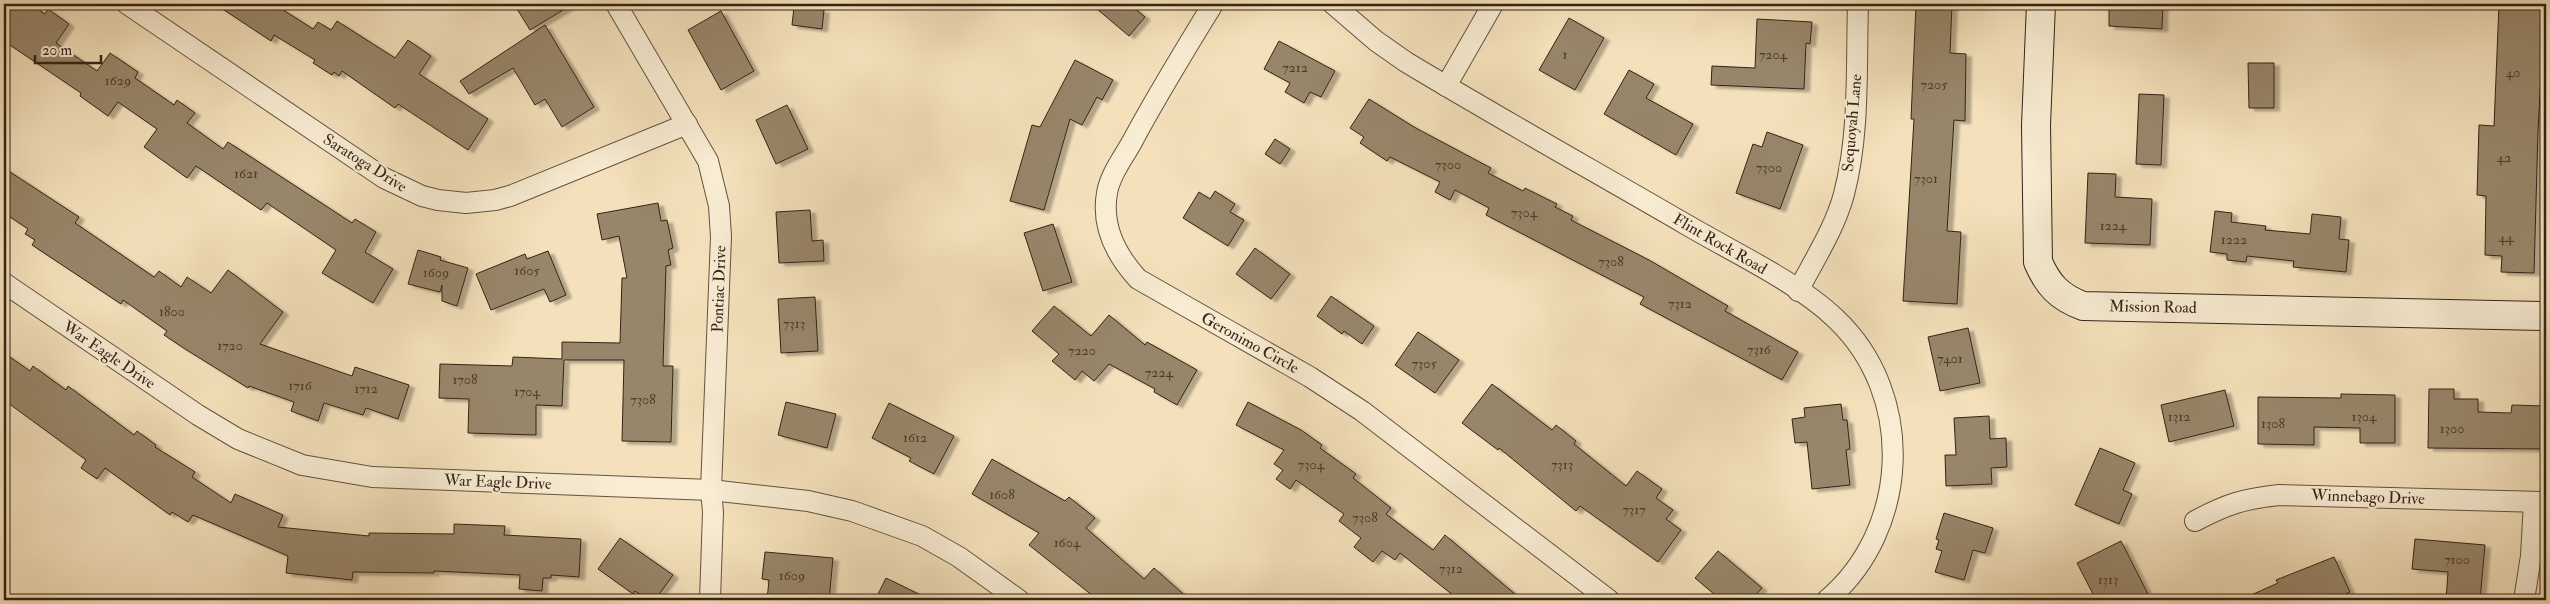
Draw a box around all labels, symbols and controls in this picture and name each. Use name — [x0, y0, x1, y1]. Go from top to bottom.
scale bar — [35, 32, 101, 64]
text: 20 m — [42, 41, 72, 60]
house number: 1 — [1563, 46, 1568, 63]
house number: 7204 — [1759, 46, 1789, 63]
house number: 7212 — [1282, 59, 1308, 76]
house number: 40 — [2506, 64, 2520, 81]
house number: 1629 — [105, 72, 131, 89]
street label: Sequoyah Lane — [1838, 73, 1866, 173]
house number: 7205 — [1921, 76, 1948, 93]
street label: Saratoga Drive — [319, 129, 411, 197]
house number: 42 — [2497, 149, 2511, 166]
house number: 7300 — [1435, 156, 1461, 173]
house number: 7300 — [1756, 159, 1782, 176]
house number: 1621 — [234, 165, 258, 182]
house number: 7301 — [1914, 170, 1938, 187]
house number: 7304 — [1511, 204, 1539, 221]
street label: Flint Rock Road — [1670, 209, 1771, 279]
house number: 1224 — [2100, 217, 2128, 234]
house number: 44 — [2498, 229, 2515, 246]
house number: 1222 — [2221, 231, 2247, 248]
street label: Pontiac Drive — [707, 245, 731, 333]
house number: 7308 — [1598, 253, 1624, 270]
house number: 1605 — [514, 262, 541, 279]
house number: 1609 — [423, 264, 449, 281]
house number: 7312 — [1668, 295, 1692, 312]
street label: Mission Road — [2109, 296, 2197, 318]
house number: 1800 — [159, 303, 185, 320]
street label: Geronimo Circle — [1198, 308, 1303, 378]
house number: 7313 — [783, 315, 805, 332]
street label: War Eagle Drive — [58, 316, 159, 394]
house number: 1720 — [217, 337, 243, 354]
house number: 7316 — [1747, 341, 1772, 358]
house number: 7220 — [1068, 342, 1096, 359]
house number: 7401 — [1937, 350, 1963, 367]
house number: 7305 — [1411, 355, 1437, 372]
house number: 7224 — [1145, 364, 1175, 381]
house number: 1708 — [452, 371, 478, 388]
house number: 1716 — [288, 377, 313, 394]
house number: 1712 — [354, 380, 378, 397]
house number: 1704 — [514, 383, 541, 400]
house number: 7308 — [630, 391, 656, 408]
house number: 1312 — [2168, 408, 2190, 425]
house number: 1304 — [2351, 408, 2378, 425]
house number: 1308 — [2261, 415, 2285, 432]
house number: 1300 — [2440, 420, 2464, 437]
house number: 1612 — [903, 429, 927, 446]
house number: 7304 — [1298, 456, 1326, 473]
house number: 7313 — [1551, 456, 1573, 473]
street label: War Eagle Drive — [443, 470, 552, 494]
street label: Winnebago Drive — [2310, 485, 2425, 509]
house number: 1608 — [989, 486, 1015, 503]
house number: 7317 — [1622, 501, 1646, 518]
house number: 7308 — [1352, 509, 1378, 526]
house number: 1604 — [1054, 534, 1082, 551]
house number: 7100 — [2444, 551, 2470, 568]
house number: 7312 — [1439, 560, 1463, 577]
house number: 1609 — [779, 567, 805, 584]
house number: 1313 — [2098, 571, 2118, 588]

